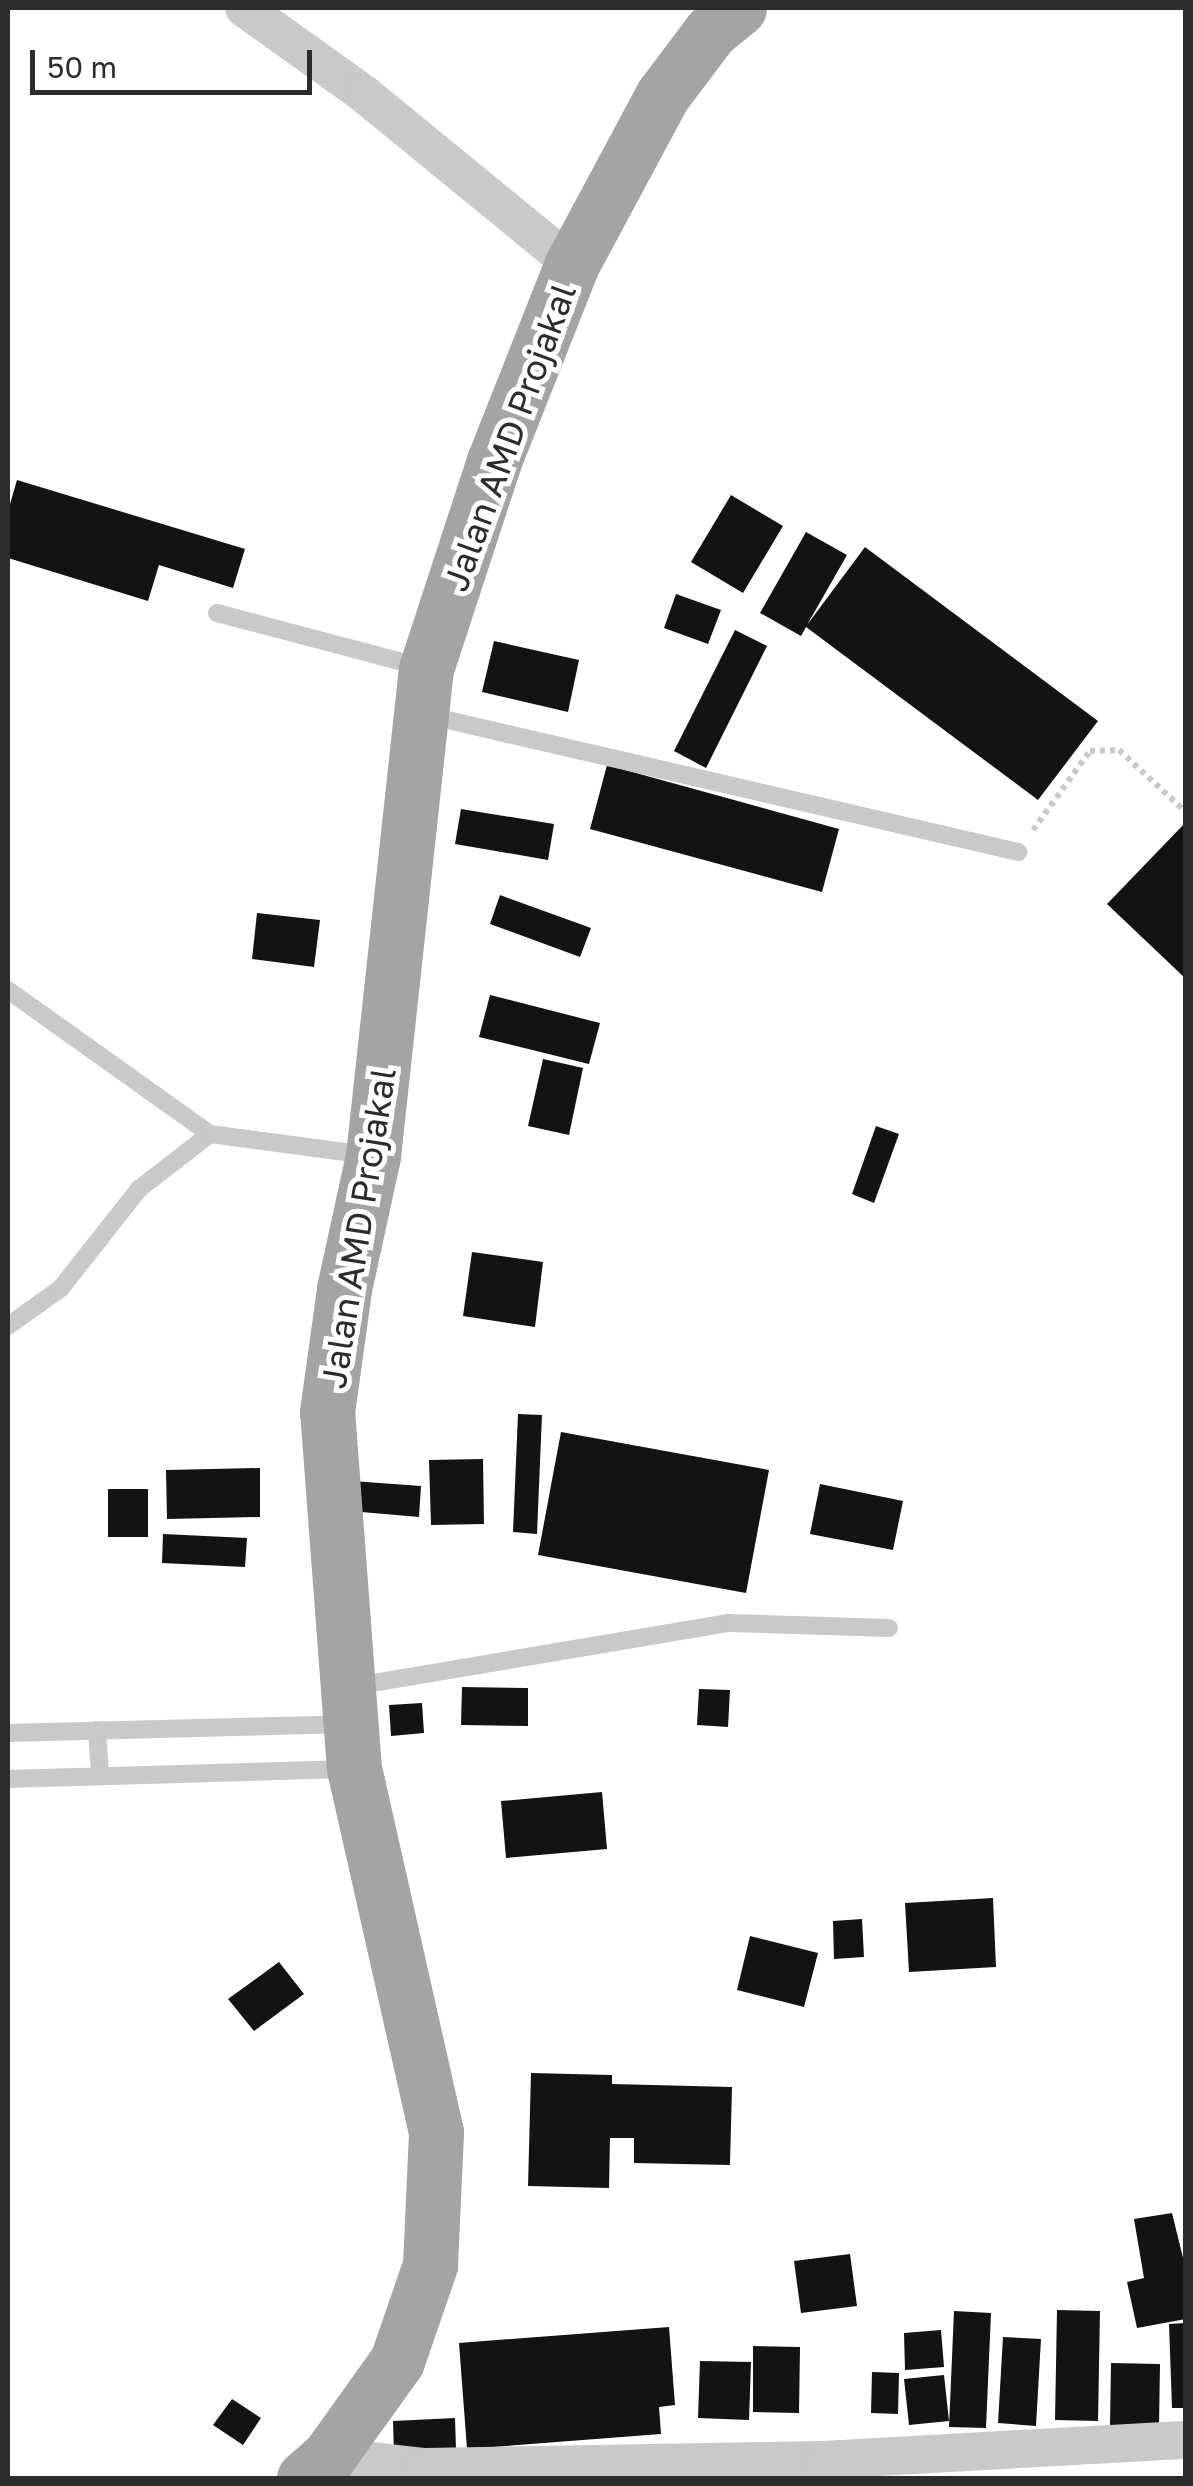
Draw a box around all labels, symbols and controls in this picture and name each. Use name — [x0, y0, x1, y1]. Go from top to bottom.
scale bar — [35, 30, 318, 92]
text: 50 m — [47, 49, 117, 85]
street label: Jalan AMD Projakal — [434, 278, 584, 596]
street label: Jalan AMD Projakal — [312, 1065, 404, 1391]

